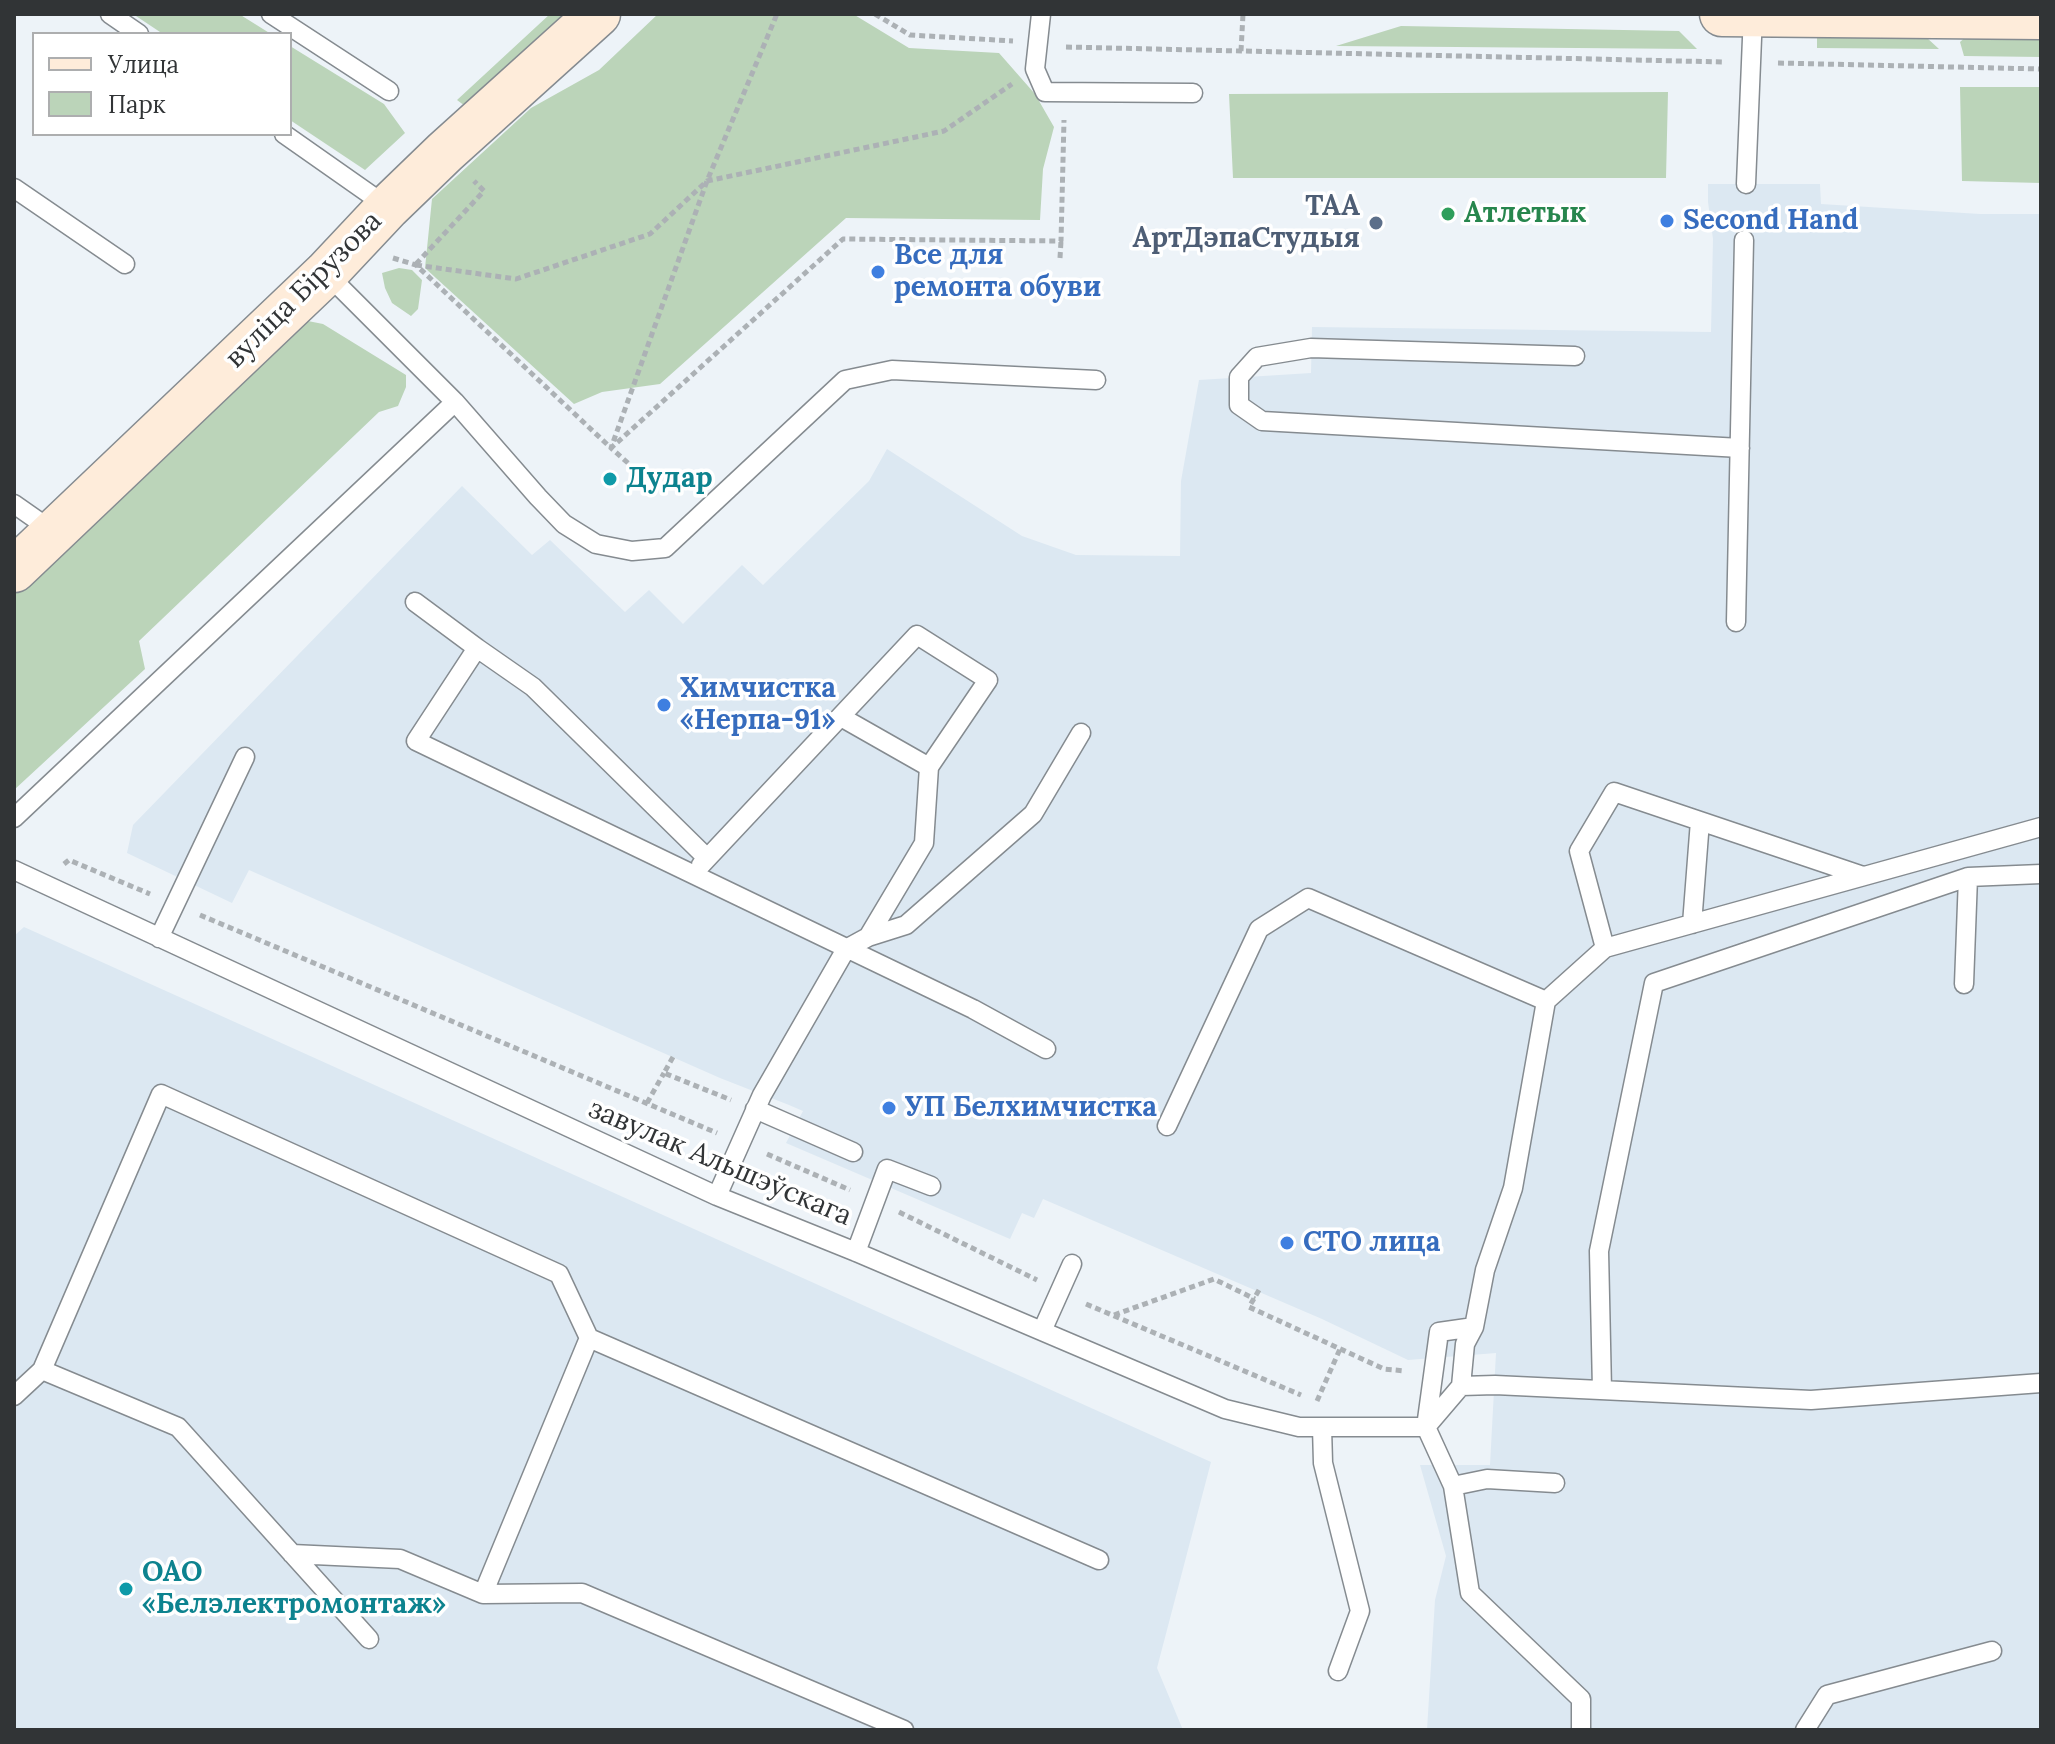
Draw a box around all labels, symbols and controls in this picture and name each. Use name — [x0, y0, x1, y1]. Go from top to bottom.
legend — [32, 32, 292, 136]
text: Улица — [108, 49, 179, 80]
text: Парк — [108, 89, 166, 120]
place label: ТАА АртДэпаСтудыя — [1132, 190, 1360, 256]
place label: Атлетык — [1464, 197, 1586, 231]
place label: Second Hand — [1683, 204, 1859, 238]
street label: вуліца Бірузова — [219, 205, 389, 375]
marker: Атлетык — [1439, 205, 1457, 223]
marker: Second Hand — [1658, 212, 1676, 230]
marker: ТАА АртДэпаСтудыя — [1367, 214, 1385, 232]
place label: Все для ремонта обуви — [894, 239, 1101, 305]
marker: Все для ремонта обуви — [869, 263, 887, 281]
place label: Дудар — [626, 462, 712, 496]
marker: Дудар — [601, 470, 619, 488]
place label: Химчистка «Нерпа-91» — [680, 672, 836, 738]
marker: Химчистка «Нерпа-91» — [655, 696, 673, 714]
place label: УП Белхимчистка — [905, 1091, 1157, 1125]
street label: завулак Альшэўскага — [583, 1092, 857, 1234]
marker: УП Белхимчистка — [880, 1099, 898, 1117]
place label: СТО лица — [1303, 1226, 1440, 1260]
marker: СТО лица — [1278, 1234, 1296, 1252]
place label: ОАО «Белэлектромонтаж» — [142, 1556, 446, 1622]
marker: ОАО «Белэлектромонтаж» — [117, 1580, 135, 1598]

